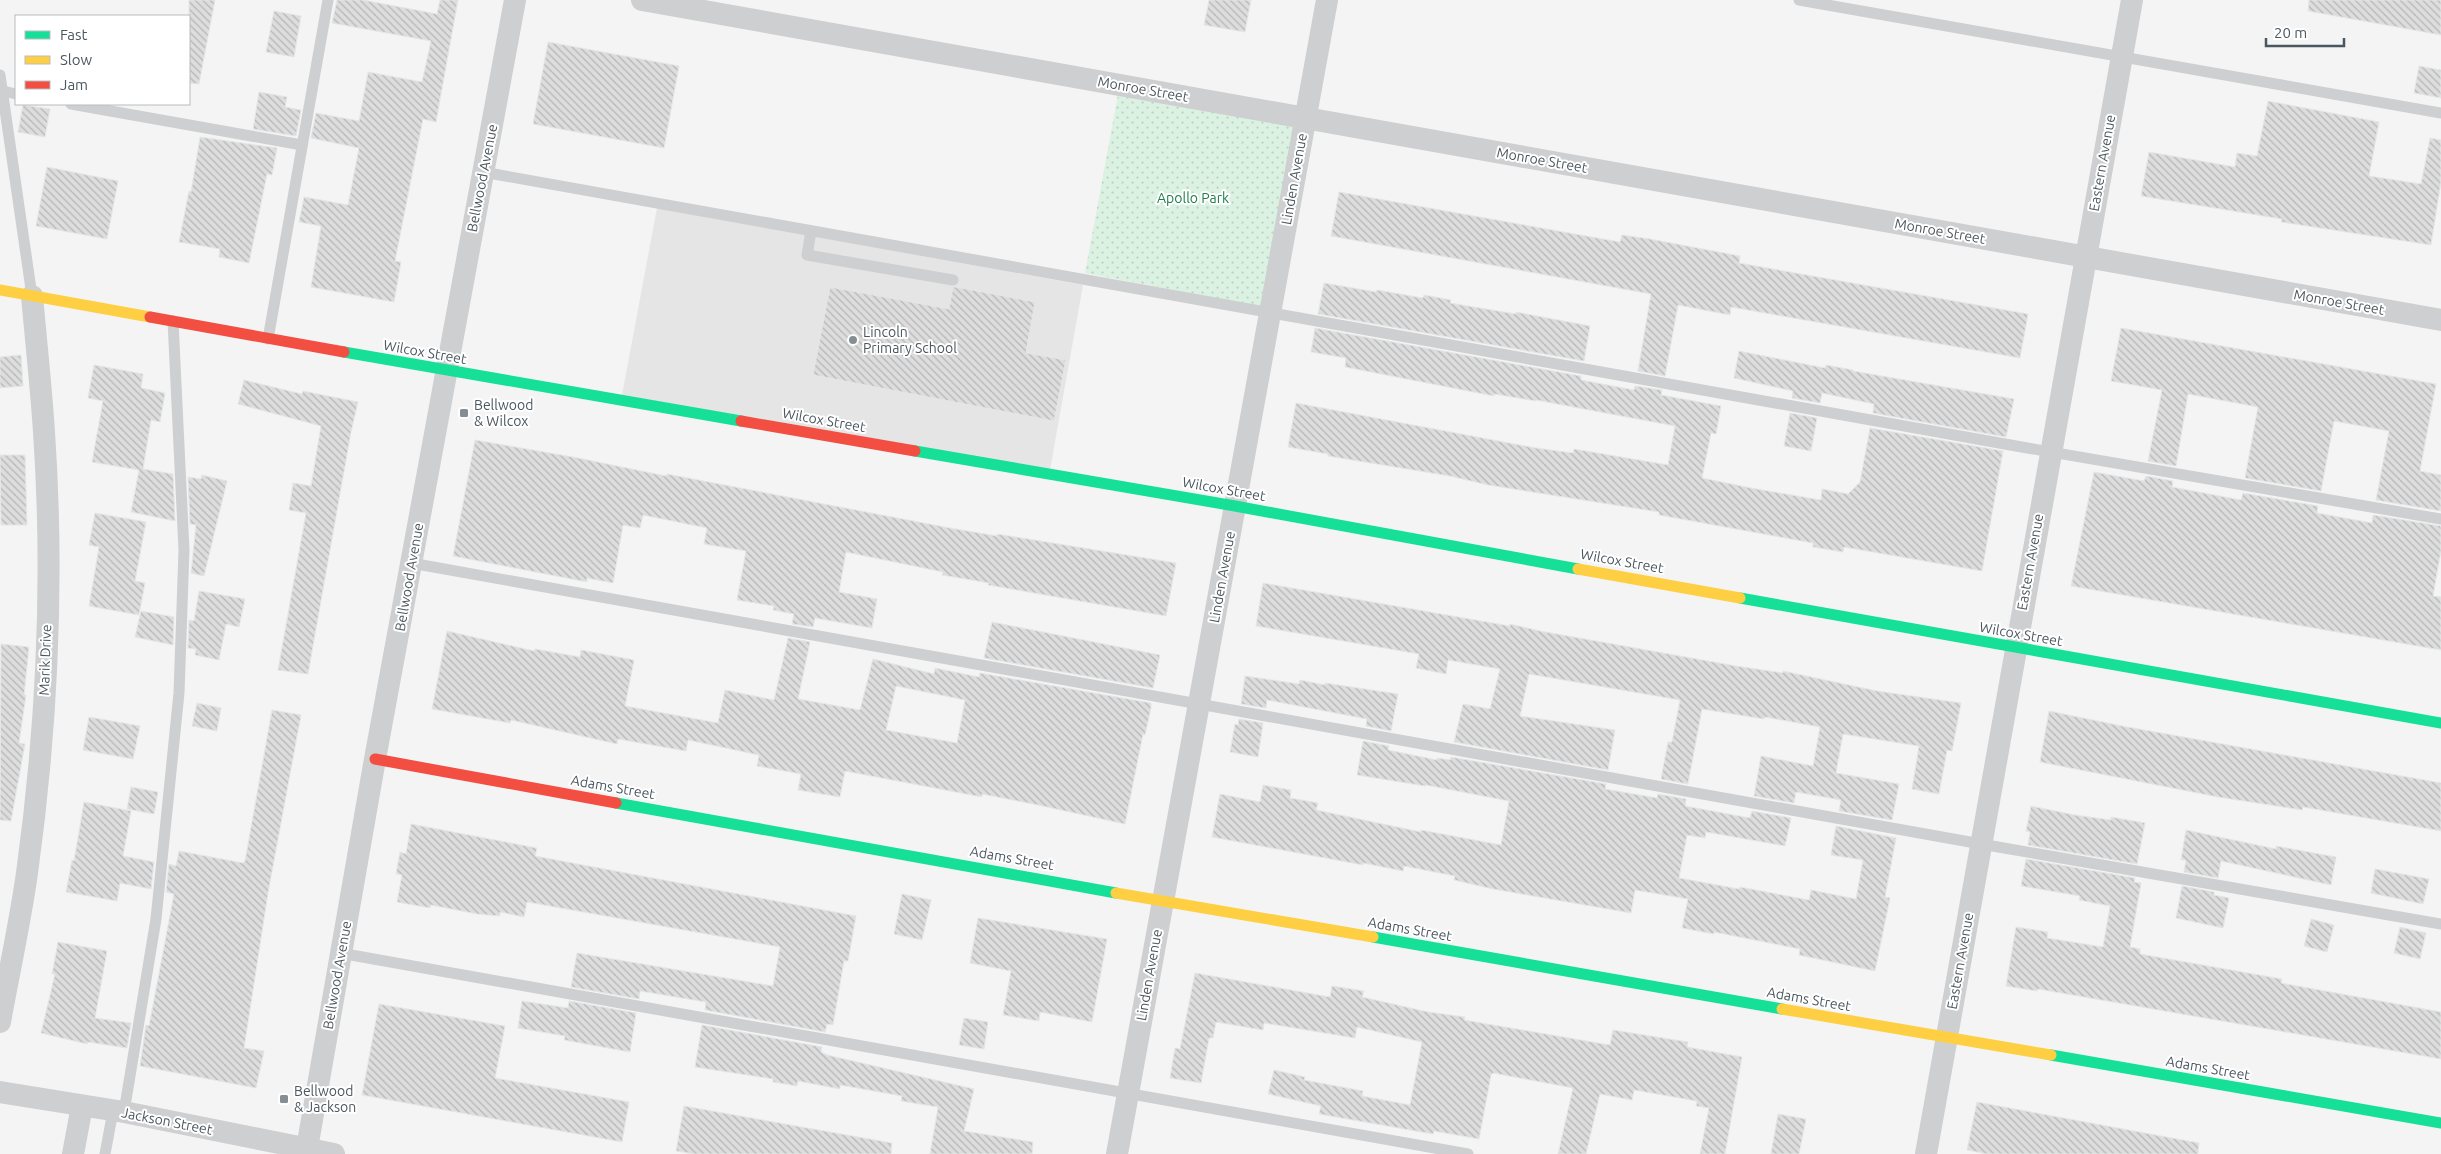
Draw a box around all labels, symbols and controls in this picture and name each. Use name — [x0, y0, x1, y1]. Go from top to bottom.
legend — [15, 15, 190, 105]
scale bar — [2266, 15, 2344, 47]
text: 20 m — [2274, 24, 2307, 41]
text: Fast — [60, 26, 88, 43]
text: Slow — [60, 51, 93, 68]
street label: Monroe Street — [1096, 73, 1190, 105]
text: Jam — [60, 76, 88, 93]
street label: Eastern Avenue — [2086, 113, 2118, 213]
street label: Bellwood Avenue — [464, 123, 500, 233]
street label: Linden Avenue — [1278, 132, 1310, 226]
street label: Monroe Street — [1495, 144, 1589, 176]
park label: Apollo Park — [1157, 190, 1229, 206]
street label: Monroe Street — [1893, 215, 1987, 247]
street label: Monroe Street — [2292, 286, 2386, 318]
place label: Lincoln Primary School — [863, 324, 957, 356]
marker: Lincoln Primary School — [847, 334, 859, 346]
street label: Wilcox Street — [382, 337, 468, 367]
place label: Bellwood & Wilcox — [474, 397, 533, 429]
street label: Wilcox Street — [781, 405, 867, 435]
marker: Bellwood & Wilcox — [458, 407, 470, 419]
street label: Wilcox Street — [1181, 474, 1267, 504]
street label: Eastern Avenue — [2014, 512, 2046, 612]
street label: Bellwood Avenue — [392, 522, 426, 632]
street label: Linden Avenue — [1206, 530, 1238, 624]
street label: Wilcox Street — [1579, 546, 1665, 576]
street label: Wilcox Street — [1978, 619, 2064, 649]
street label: Marik Drive — [36, 624, 54, 696]
street label: Adams Street — [570, 772, 657, 802]
street label: Adams Street — [969, 843, 1056, 873]
street label: Eastern Avenue — [1944, 911, 1976, 1011]
street label: Adams Street — [1367, 914, 1454, 944]
street label: Bellwood Avenue — [320, 920, 354, 1030]
street label: Linden Avenue — [1133, 928, 1165, 1022]
street label: Adams Street — [1766, 984, 1853, 1014]
street label: Adams Street — [2165, 1053, 2252, 1083]
place label: Bellwood & Jackson — [294, 1083, 356, 1115]
marker: Bellwood & Jackson — [278, 1093, 290, 1105]
street label: Jackson Street — [120, 1104, 214, 1138]

